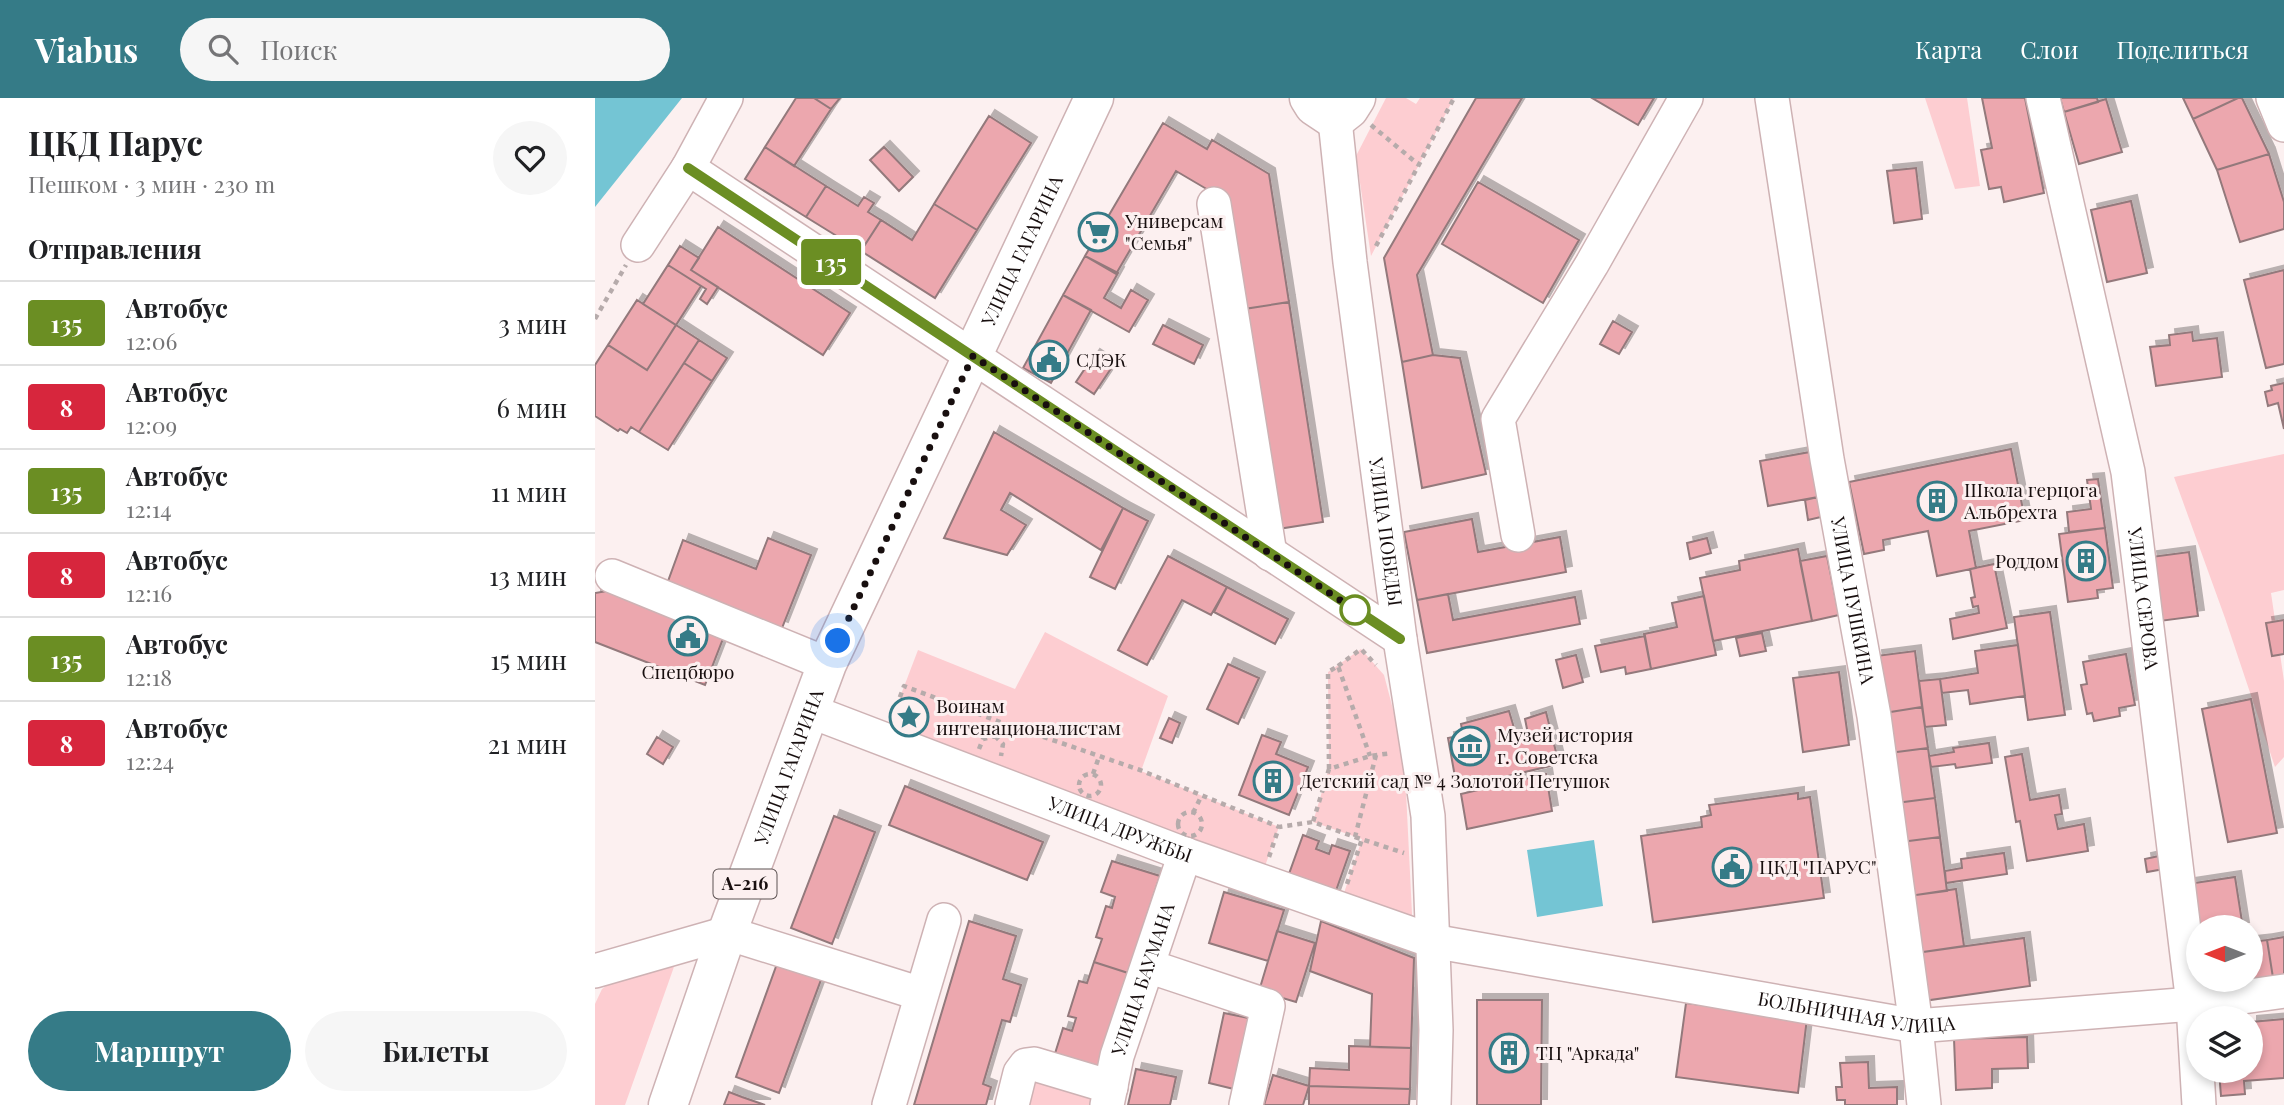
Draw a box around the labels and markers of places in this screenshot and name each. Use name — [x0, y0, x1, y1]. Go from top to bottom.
place label: Универсам "Семья" — [1124, 207, 1223, 255]
supermarket icon: Универсам "Семья" — [1077, 211, 1119, 253]
public building icon: СДЭК — [1028, 339, 1070, 381]
place label: СДЭК — [1076, 346, 1127, 372]
place label: Школа герцога Альбрехта — [1963, 476, 2098, 524]
building icon: Школа герцога Альбрехта — [1916, 480, 1958, 522]
building icon: Роддом — [2065, 540, 2107, 582]
place label: Роддом — [1995, 547, 2059, 573]
unlabelled marker — [1340, 595, 1370, 625]
public building icon: Спецбюро — [667, 615, 709, 657]
place label: Спецбюро — [641, 658, 735, 684]
place label: Воинам интенационалистам — [936, 692, 1121, 740]
place icon: Воинам интенационалистам — [888, 696, 930, 738]
place label: Музей история г. Советска — [1497, 721, 1633, 769]
museum icon: Музей история г. Советска — [1449, 725, 1491, 767]
building icon: Детский сад № 4 Золотой Петушок — [1252, 760, 1294, 802]
place label: Детский сад № 4 Золотой Петушок — [1300, 767, 1610, 793]
public building icon: ЦКД "ПАРУС" — [1711, 846, 1753, 888]
place label: ЦКД "ПАРУС" — [1759, 853, 1877, 879]
building icon: ТЦ "Аркада" — [1488, 1032, 1530, 1074]
place label: ТЦ "Аркада" — [1536, 1039, 1639, 1065]

